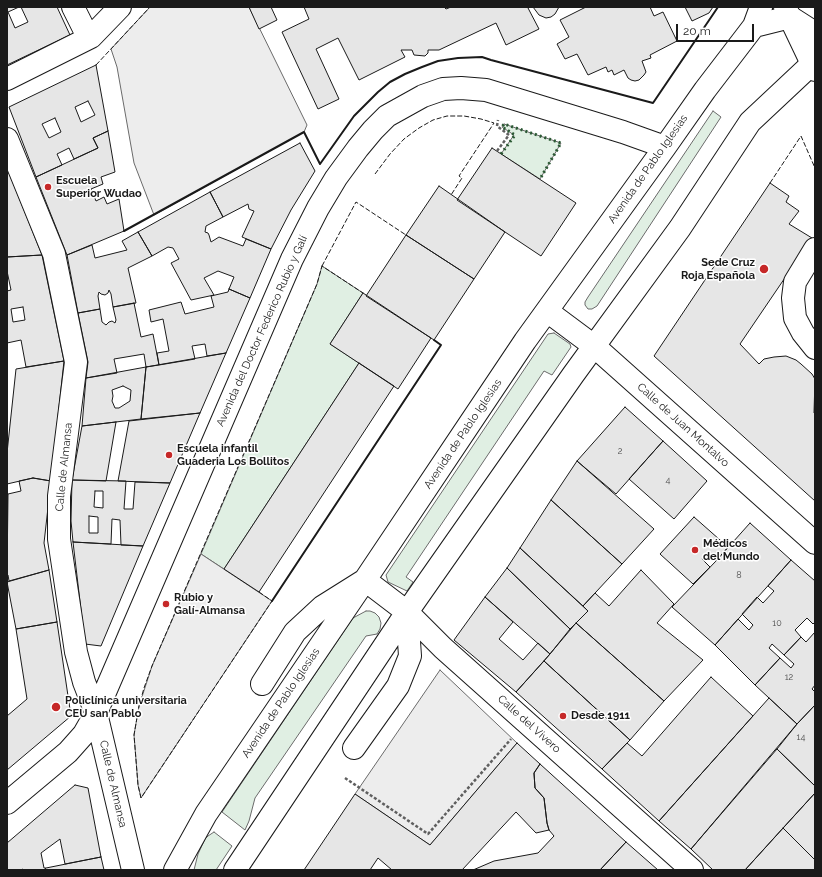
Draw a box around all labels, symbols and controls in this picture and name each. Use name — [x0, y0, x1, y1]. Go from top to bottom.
scale bar — [678, 16, 756, 42]
text: 20 m — [683, 24, 711, 38]
street label: Avenida de Pablo Iglesias — [605, 112, 691, 226]
place label: Escuela Superior Wudao — [56, 174, 142, 200]
marker: Escuela Superior Wudao — [43, 182, 53, 192]
street label: Avenida del Doctor Federico Rubio y Galí — [214, 233, 310, 429]
place label: Sede Cruz Roja Española — [681, 256, 755, 282]
marker: Sede Cruz Roja Española — [758, 263, 770, 275]
street label: Avenida de Pablo Iglesias — [421, 377, 505, 491]
street label: Calle de Juan Montalvo — [634, 380, 732, 470]
street label: Calle de Almansa — [53, 422, 75, 512]
place label: Escuela infantil Guaderia Los Bollitos — [177, 442, 289, 468]
house number: 2 — [618, 446, 622, 456]
marker: Escuela infantil Guaderia Los Bollitos — [164, 450, 174, 460]
house number: 4 — [666, 475, 670, 485]
place label: Médicos del Mundo — [703, 537, 760, 563]
marker: Médicos del Mundo — [690, 545, 700, 555]
house number: 8 — [736, 570, 742, 580]
place label: Rubio y Galí-Almansa — [174, 591, 245, 617]
marker: Rubio y Galí-Almansa — [161, 599, 171, 609]
house number: 10 — [772, 618, 782, 628]
street label: Avenida de Pablo Iglesias — [239, 646, 323, 760]
house number: 12 — [785, 672, 793, 682]
street label: Calle del Vivero — [495, 692, 563, 756]
place label: Policlínica universitaria CEU san Pablo — [65, 694, 187, 720]
marker: Policlínica universitaria CEU san Pablo — [50, 701, 62, 713]
place label: Desde 1911 — [571, 709, 630, 723]
marker: Desde 1911 — [558, 711, 568, 721]
house number: 14 — [797, 732, 805, 742]
street label: Calle de Almansa — [97, 739, 129, 829]

